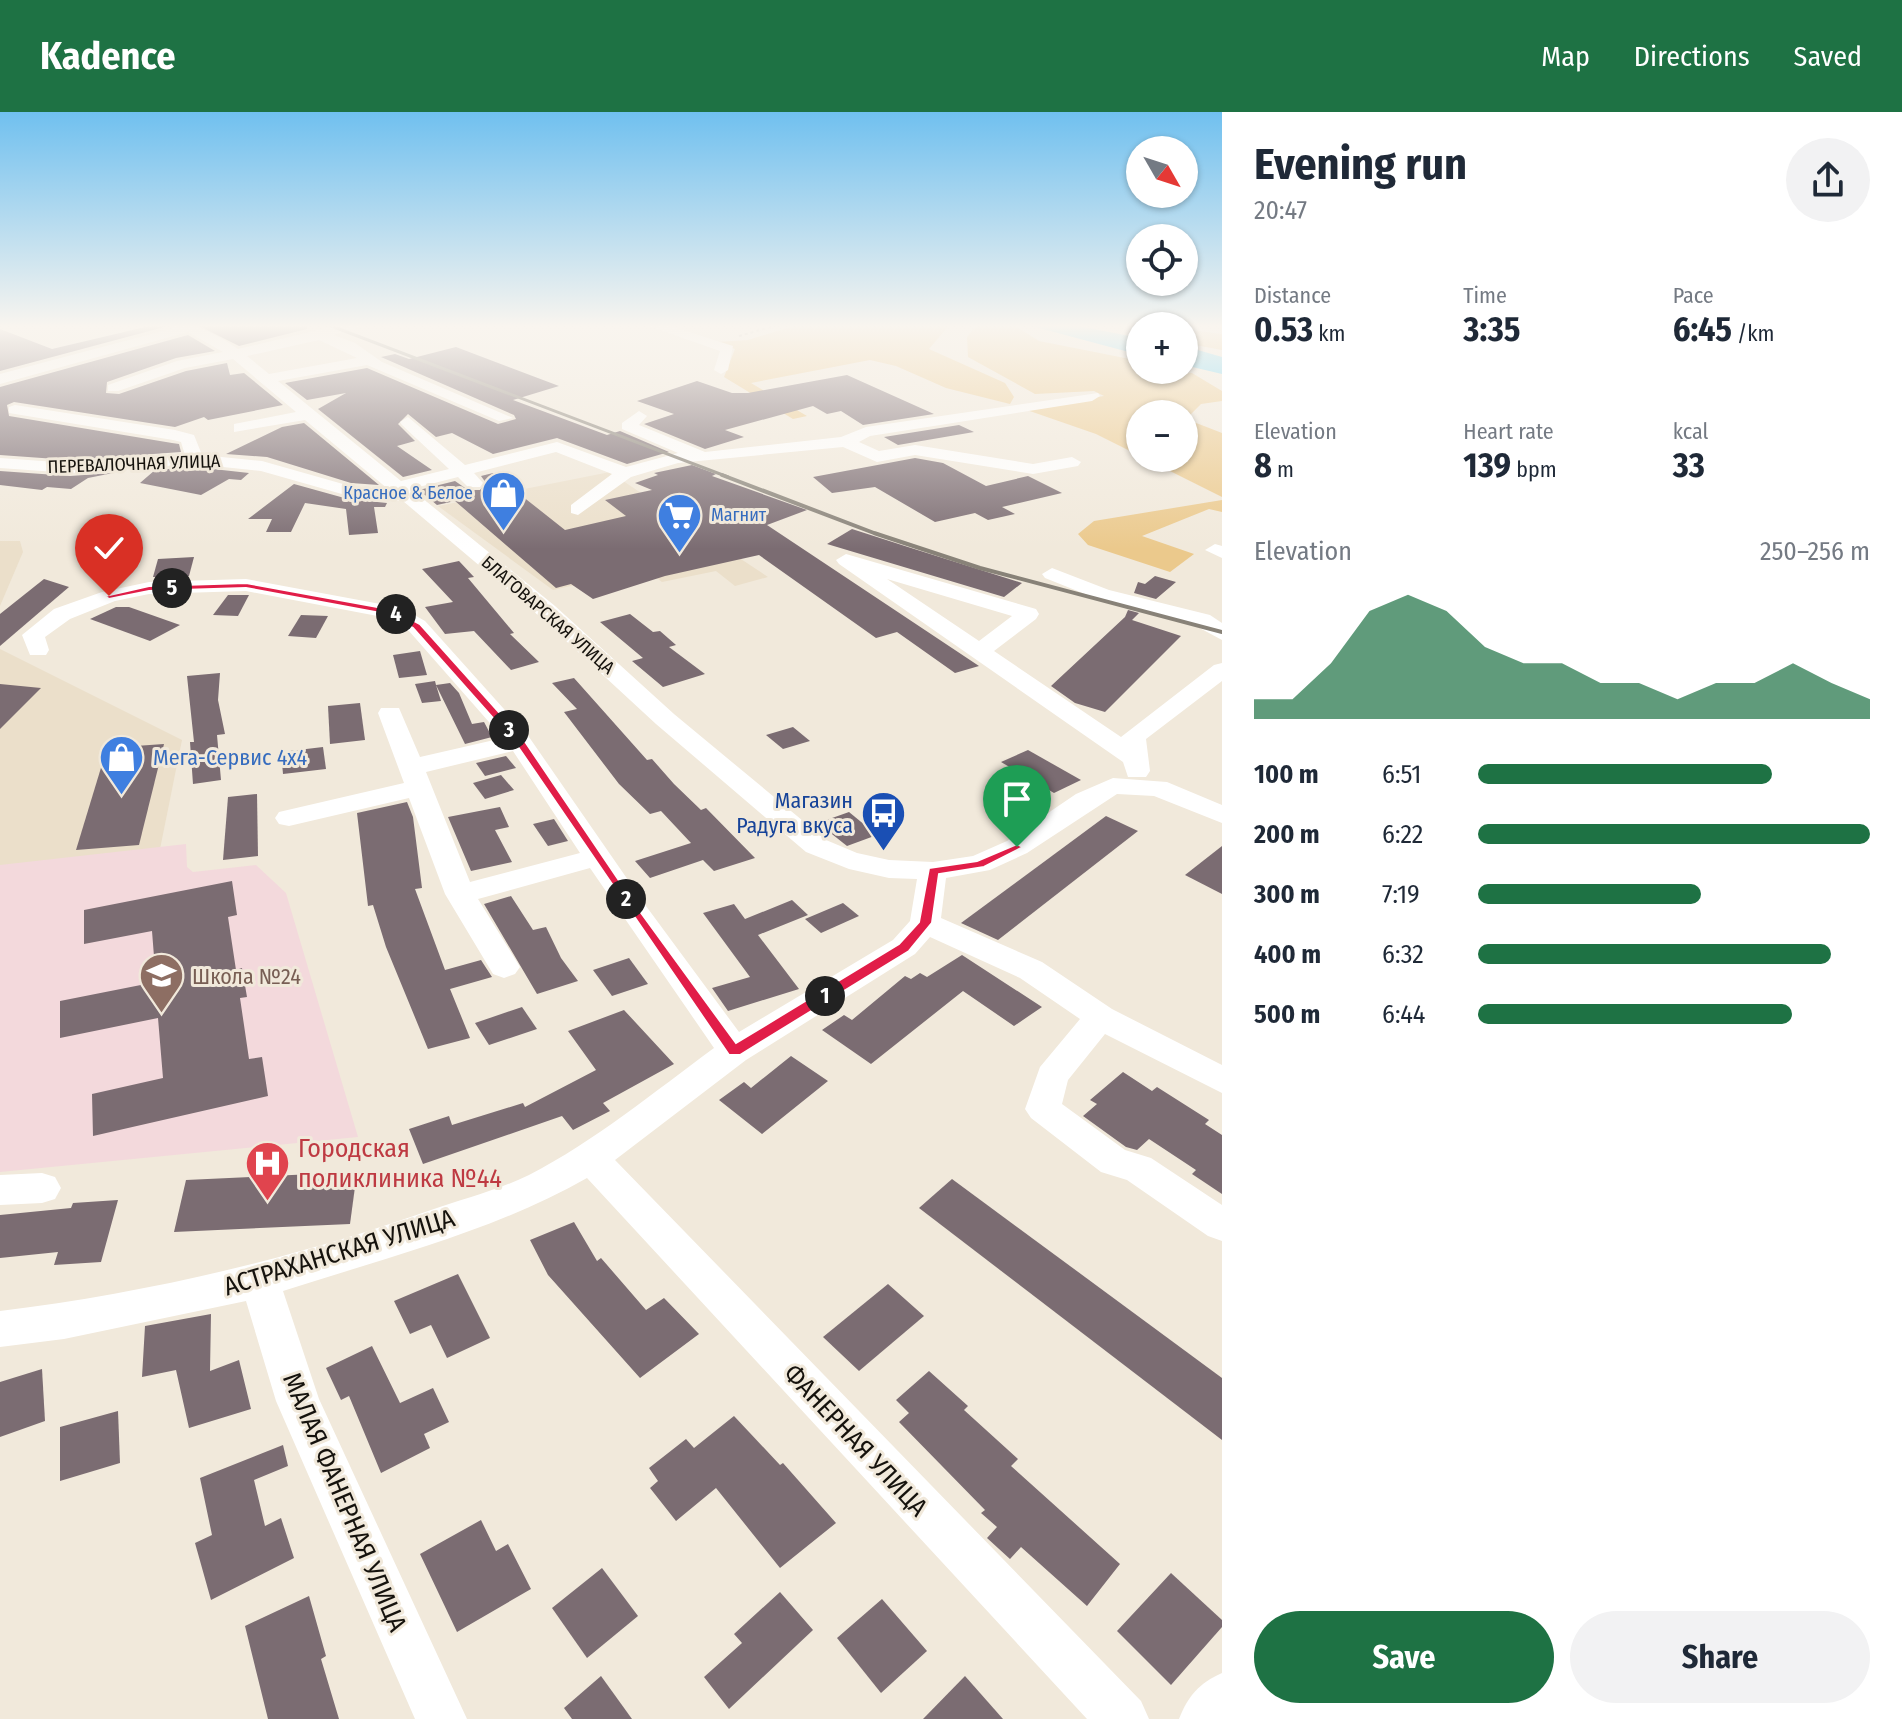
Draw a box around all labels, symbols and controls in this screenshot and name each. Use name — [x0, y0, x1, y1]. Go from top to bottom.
text: Kadence — [40, 33, 176, 79]
text: Map — [1541, 40, 1590, 73]
text: Directions — [1634, 40, 1750, 73]
text: Saved — [1794, 40, 1862, 73]
north arrow — [1126, 136, 1198, 208]
map controls — [1126, 136, 1198, 472]
text: Evening run — [1254, 138, 1467, 191]
button: share — [1786, 138, 1870, 222]
text: 20:47 — [1254, 195, 1307, 226]
button: locate — [1126, 224, 1198, 296]
text: Distance — [1254, 282, 1331, 309]
text: Time — [1463, 282, 1507, 309]
text: Pace — [1673, 282, 1714, 309]
text: 0.53 — [1254, 309, 1313, 350]
text: 3:35 — [1463, 309, 1521, 350]
text: 6:45 — [1673, 309, 1732, 350]
button: + — [1126, 312, 1198, 384]
text: km — [1313, 320, 1346, 347]
text: /km — [1732, 320, 1775, 347]
button: − — [1126, 400, 1198, 472]
text: Elevation — [1254, 418, 1337, 445]
text: Heart rate — [1463, 418, 1554, 445]
text: kcal — [1673, 418, 1708, 445]
text: 8 — [1254, 445, 1272, 486]
text: 139 — [1463, 445, 1511, 486]
text: 33 — [1673, 445, 1705, 486]
street label: ПЕРЕВАЛОЧНАЯ УЛИЦА — [47, 450, 221, 478]
text: m — [1272, 456, 1294, 483]
text: bpm — [1511, 456, 1557, 483]
shop icon: Красное & Белое — [480, 469, 528, 532]
place label: Красное & Белое — [343, 482, 473, 504]
supermarket icon: Магнит — [656, 491, 704, 554]
place label: Магнит — [711, 504, 767, 526]
pin — [75, 514, 143, 596]
icon: check — [87, 526, 131, 570]
text: Elevation — [1254, 536, 1352, 567]
text: 250–256 m — [1760, 536, 1870, 567]
street label: БЛАГОВАРСКАЯ УЛИЦА — [477, 551, 619, 679]
pin: 5 — [152, 568, 192, 608]
text: 5 — [167, 574, 177, 601]
pin: 4 — [376, 594, 416, 634]
text: 4 — [390, 600, 402, 627]
pin: 3 — [489, 710, 529, 750]
text: 3 — [504, 716, 514, 743]
shop icon: Мега-Сервис 4х4 — [98, 733, 146, 796]
place label: Мега-Сервис 4х4 — [153, 744, 307, 771]
text: 100 m — [1254, 759, 1319, 790]
text: 6:51 — [1382, 759, 1421, 790]
pin — [983, 765, 1051, 847]
icon: arrive — [995, 777, 1039, 821]
place label: Магазин Радуга вкуса — [736, 787, 853, 839]
bus stop icon: Магазин Радуга вкуса — [860, 789, 908, 852]
text: 200 m — [1254, 819, 1320, 850]
text: 6:22 — [1382, 819, 1423, 850]
pin: 2 — [606, 879, 646, 919]
text: 300 m — [1254, 879, 1320, 910]
text: 7:19 — [1382, 879, 1420, 910]
text: 2 — [621, 885, 631, 912]
text: 400 m — [1254, 939, 1321, 970]
text: 6:32 — [1382, 939, 1424, 970]
school or university icon: Школа №24 — [137, 952, 185, 1015]
place label: Школа №24 — [192, 963, 301, 990]
pin: 1 — [805, 976, 845, 1016]
text: 1 — [820, 982, 830, 1009]
text: 500 m — [1254, 999, 1320, 1030]
text: 6:44 — [1382, 999, 1425, 1030]
place label: Городская поликлиника №44 — [298, 1133, 502, 1194]
hospital icon: Городская поликлиника №44 — [243, 1139, 291, 1202]
street label: АСТРАХАНСКАЯ УЛИЦА — [220, 1202, 459, 1302]
street label: ФАНЕРНАЯ УЛИЦА — [777, 1358, 934, 1523]
street label: МАЛАЯ ФАНЕРНАЯ УЛИЦА — [276, 1368, 413, 1636]
button: Save — [1254, 1611, 1554, 1703]
button: Share — [1570, 1611, 1870, 1703]

